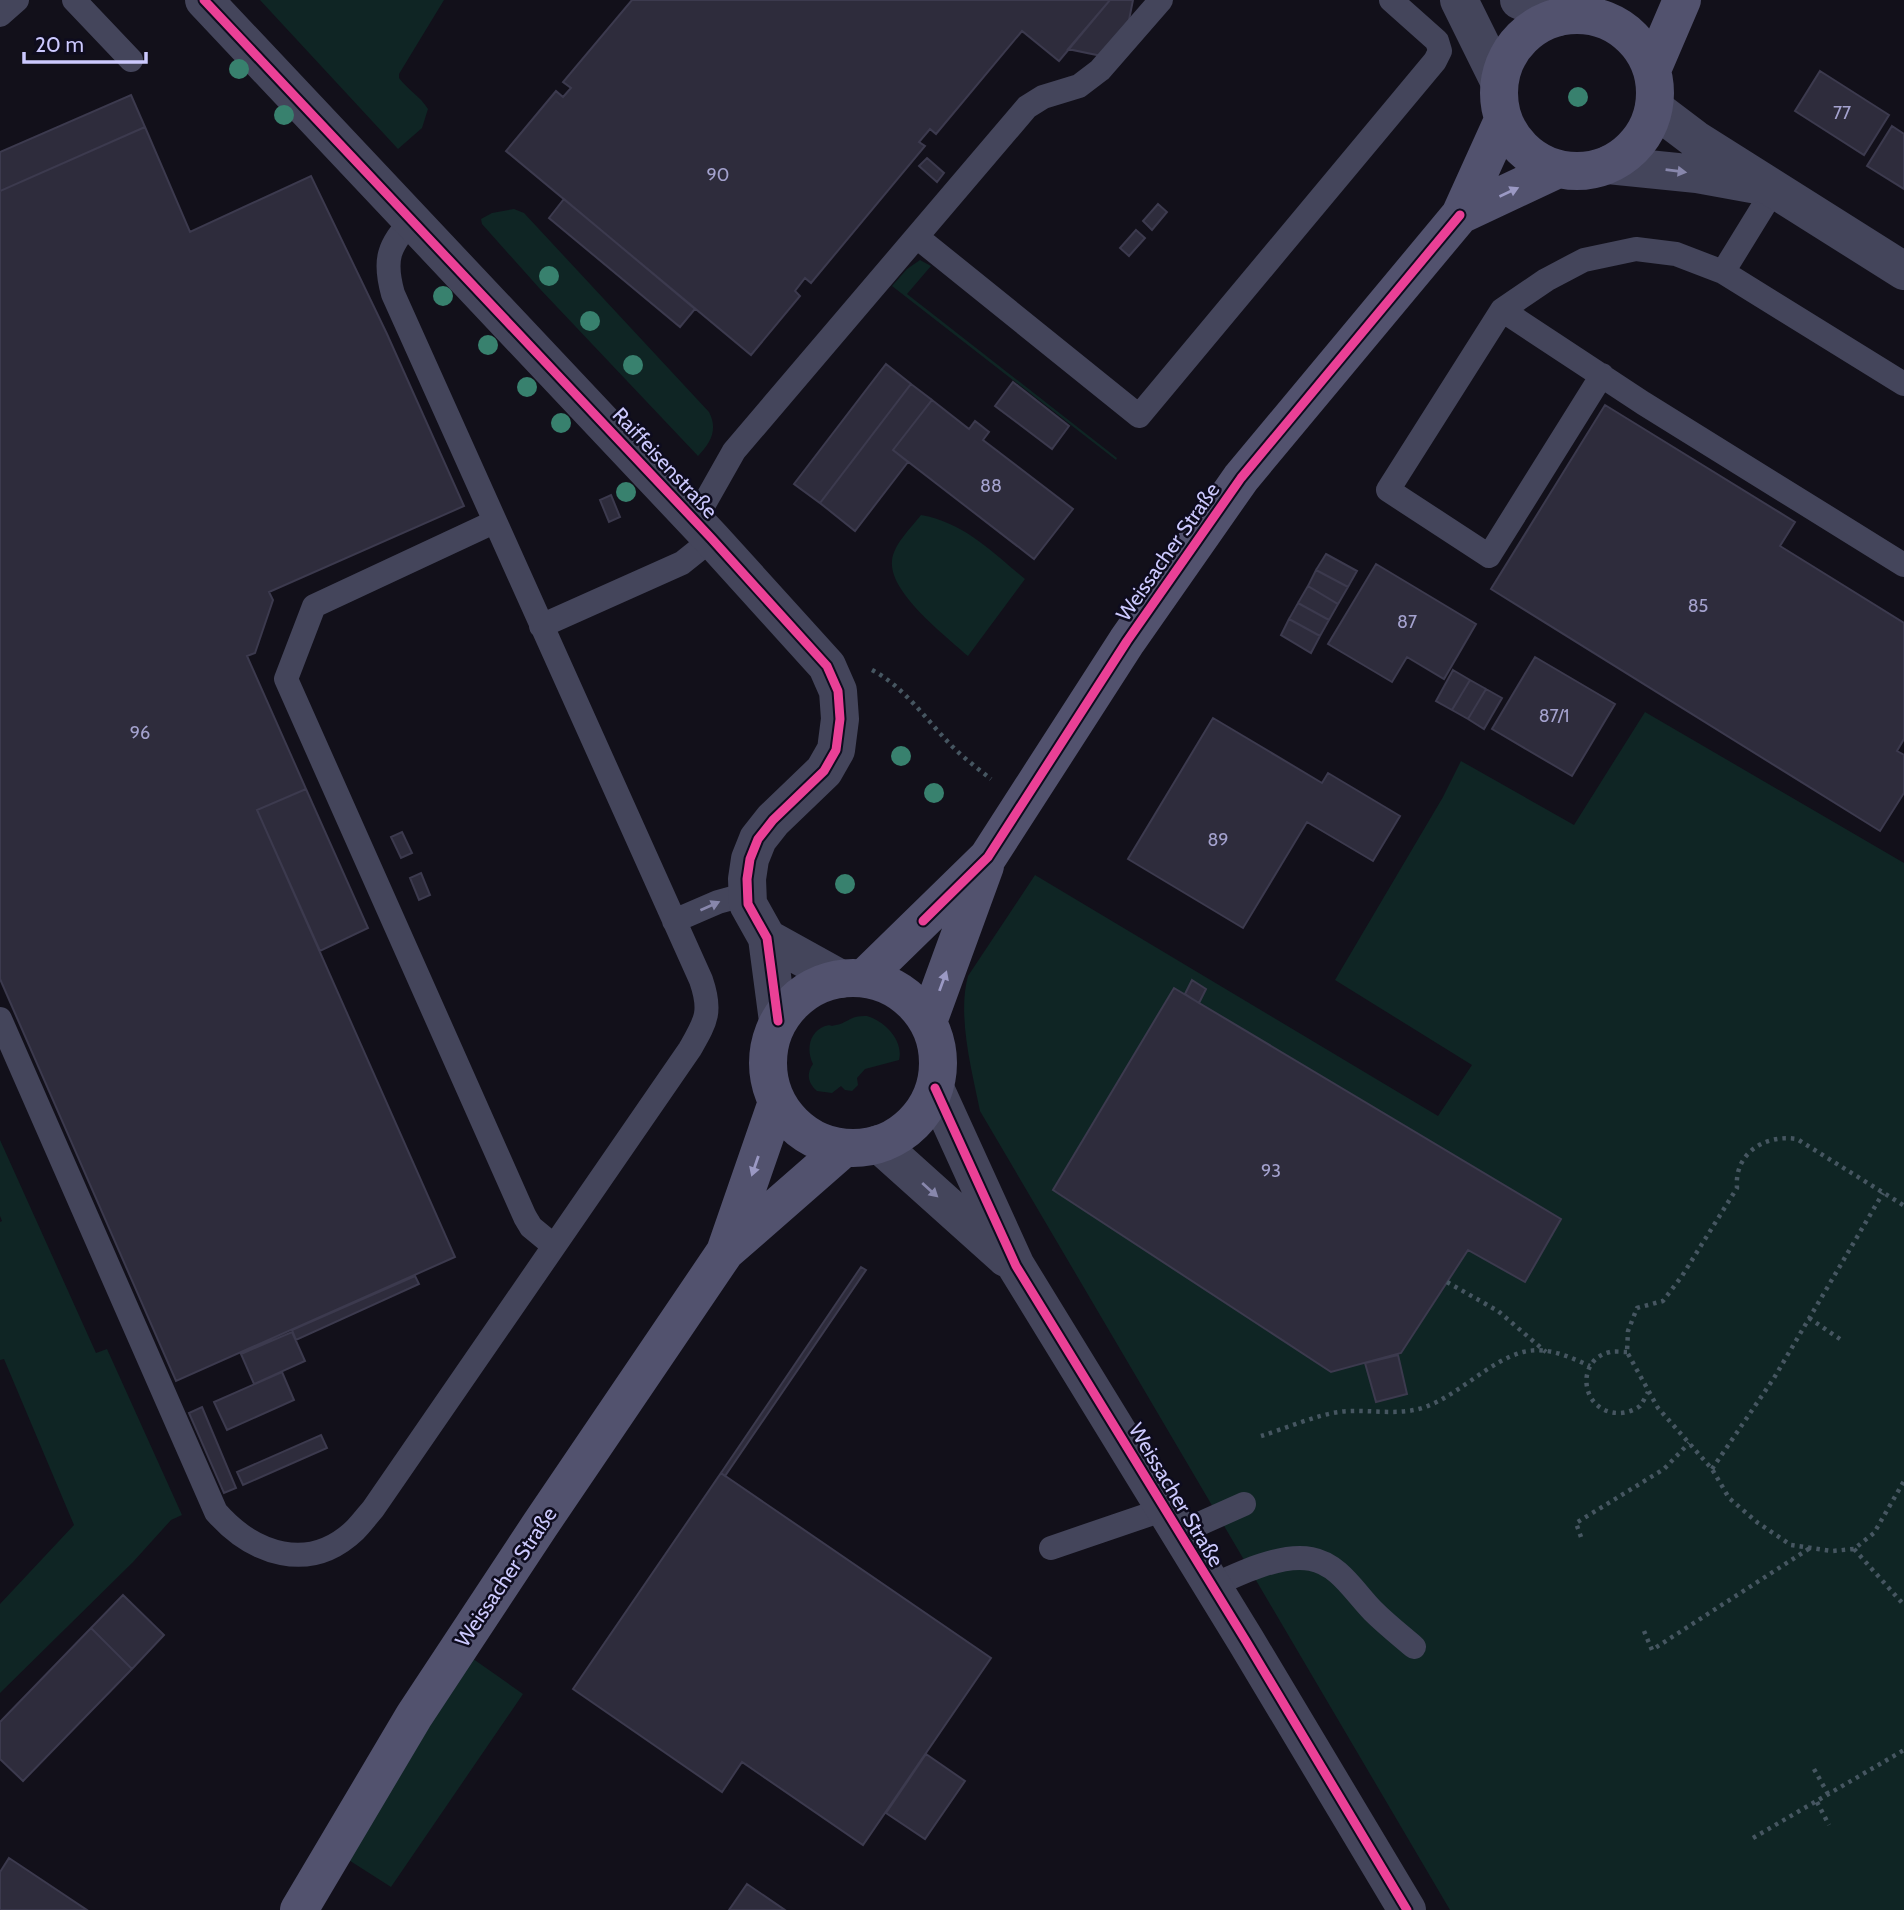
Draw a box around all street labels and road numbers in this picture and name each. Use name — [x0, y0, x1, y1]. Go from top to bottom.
street label: Raiffeisenstraße — [608, 402, 723, 523]
street label: Weissacher Straße — [1111, 478, 1225, 626]
street label: Weissacher Straße — [1124, 1418, 1229, 1571]
street label: Weissacher Straße — [450, 1502, 562, 1651]

